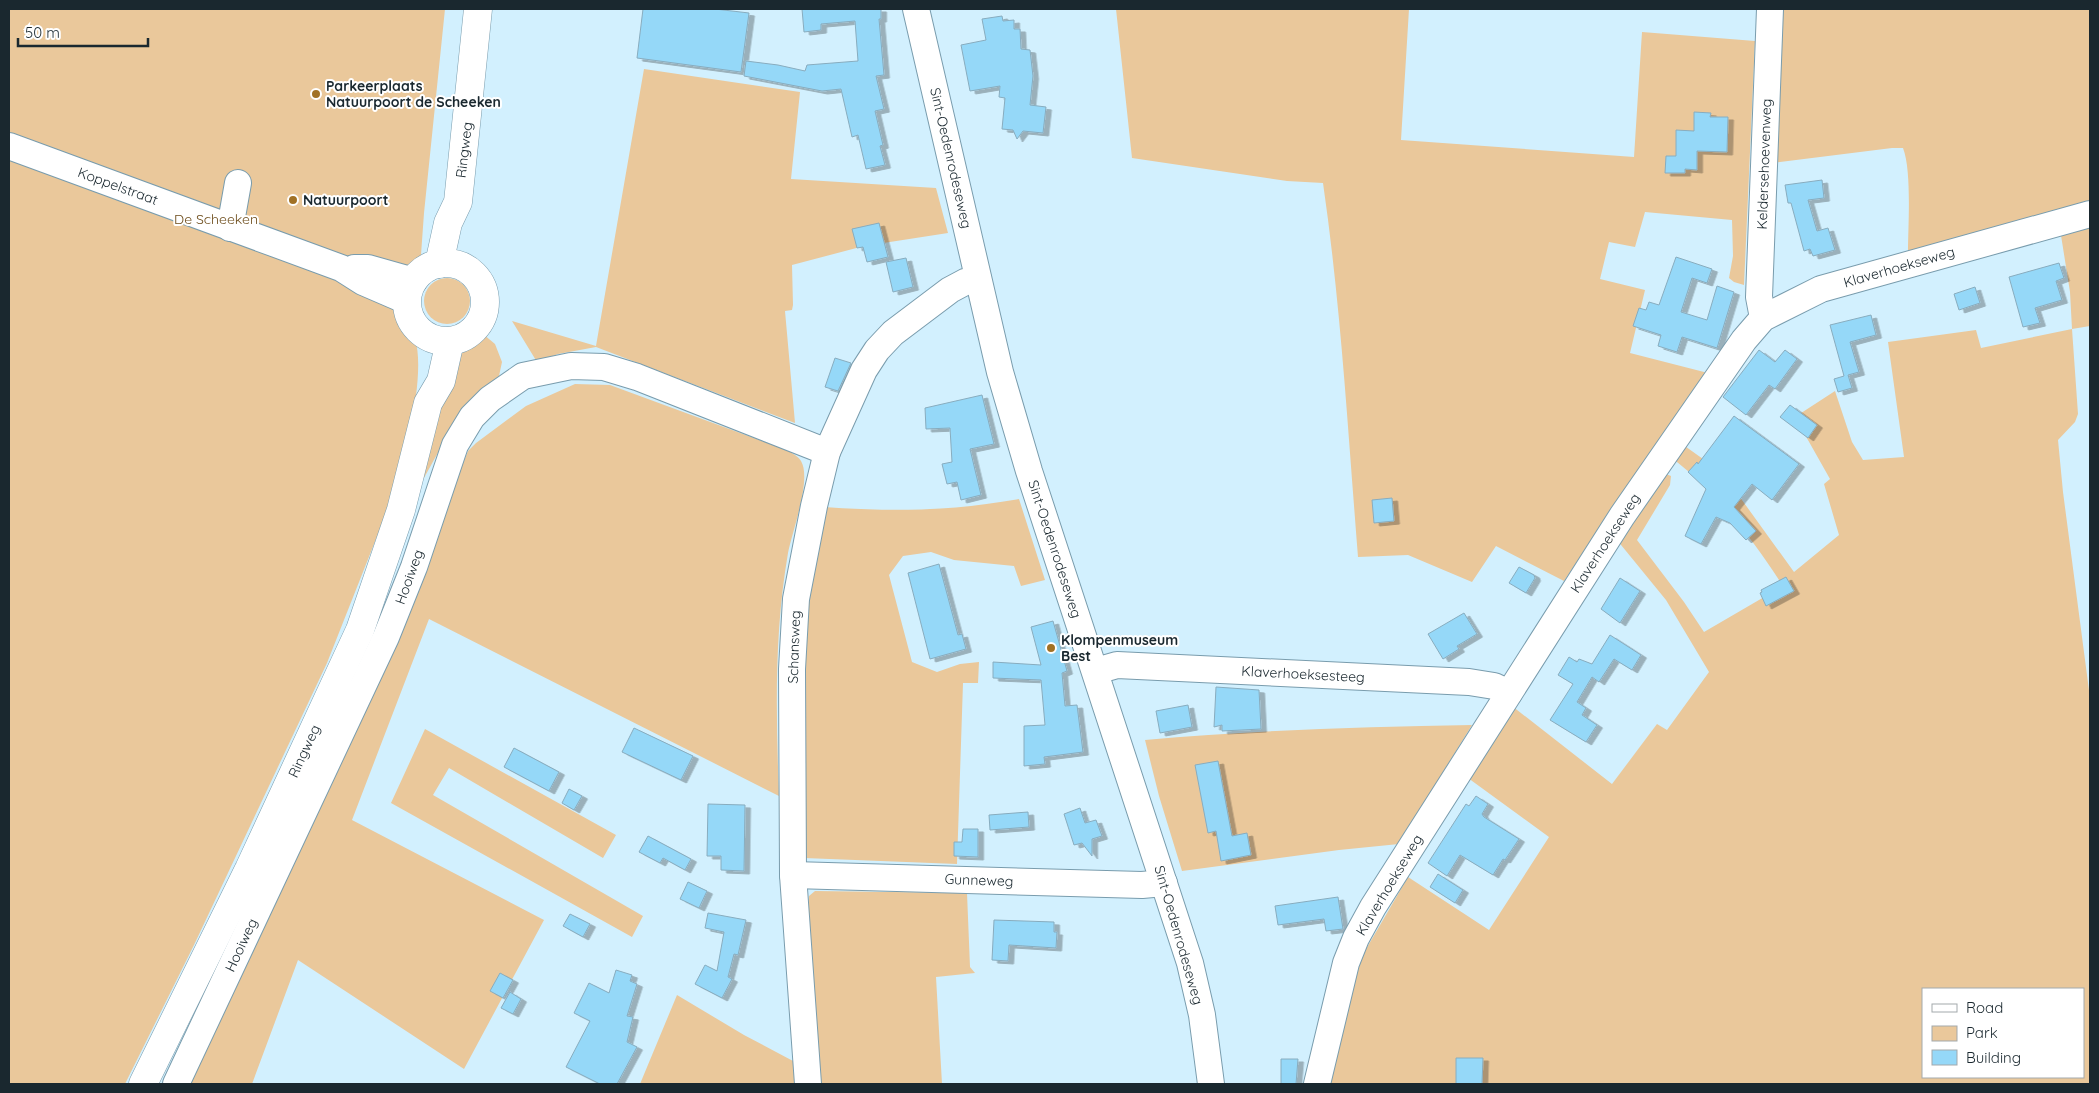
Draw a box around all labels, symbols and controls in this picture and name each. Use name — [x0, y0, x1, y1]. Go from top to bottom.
scale bar — [18, 15, 148, 47]
text: 50 m — [25, 23, 60, 42]
place label: Parkeerplaats Natuurpoort de Scheeken — [326, 77, 501, 111]
street label: Sint-Oedenrodeseweg — [926, 86, 976, 230]
marker: Parkeerplaats Natuurpoort de Scheeken — [310, 88, 322, 100]
street label: Keldersehoevenweg — [1753, 98, 1775, 230]
street label: Ringweg — [452, 121, 476, 179]
street label: Koppelstraat — [75, 163, 161, 209]
place label: Natuurpoort — [303, 191, 389, 209]
marker: Natuurpoort — [287, 194, 299, 206]
park label: De Scheeken — [174, 210, 258, 228]
street label: Klaverhoekseweg — [1841, 243, 1957, 291]
street label: Sint-Oedenrodeseweg — [1024, 478, 1086, 620]
street label: Klaverhoekseweg — [1566, 490, 1644, 596]
street label: Hooiweg — [391, 547, 427, 607]
street label: Schansweg — [784, 610, 804, 684]
place label: Klompenmuseum Best — [1061, 631, 1178, 665]
marker: Klompenmuseum Best — [1045, 642, 1057, 654]
street label: Klaverhoeksesteeg — [1241, 662, 1365, 686]
street label: Ringweg — [284, 722, 324, 780]
street label: Klaverhoekseweg — [1352, 831, 1426, 939]
street label: Sint-Oedenrodeseweg — [1151, 863, 1207, 1007]
street label: Gunneweg — [944, 870, 1014, 890]
street label: Hooiweg — [221, 915, 261, 975]
legend — [1922, 988, 2084, 1078]
text: Road — [1966, 998, 2003, 1017]
text: Park — [1966, 1023, 1998, 1042]
text: Building — [1966, 1048, 2021, 1067]

